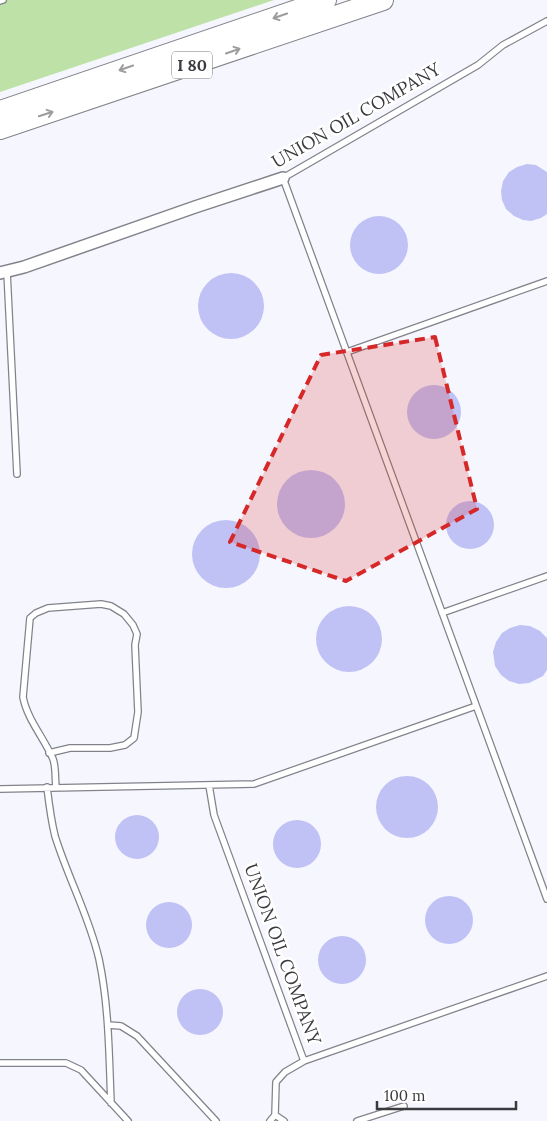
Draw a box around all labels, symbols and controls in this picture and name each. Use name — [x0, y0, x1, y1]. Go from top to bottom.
one-way arrow — [273, 12, 288, 21]
one-way arrow — [225, 45, 241, 55]
road number: I 80 — [172, 52, 212, 78]
street label: UNION OIL COMPANY — [268, 57, 445, 173]
one-way arrow — [119, 64, 134, 73]
one-way arrow — [38, 109, 54, 118]
street label: UNION OIL COMPANY — [240, 860, 327, 1048]
scale bar — [377, 1078, 516, 1110]
text: 100 m — [384, 1086, 425, 1105]

